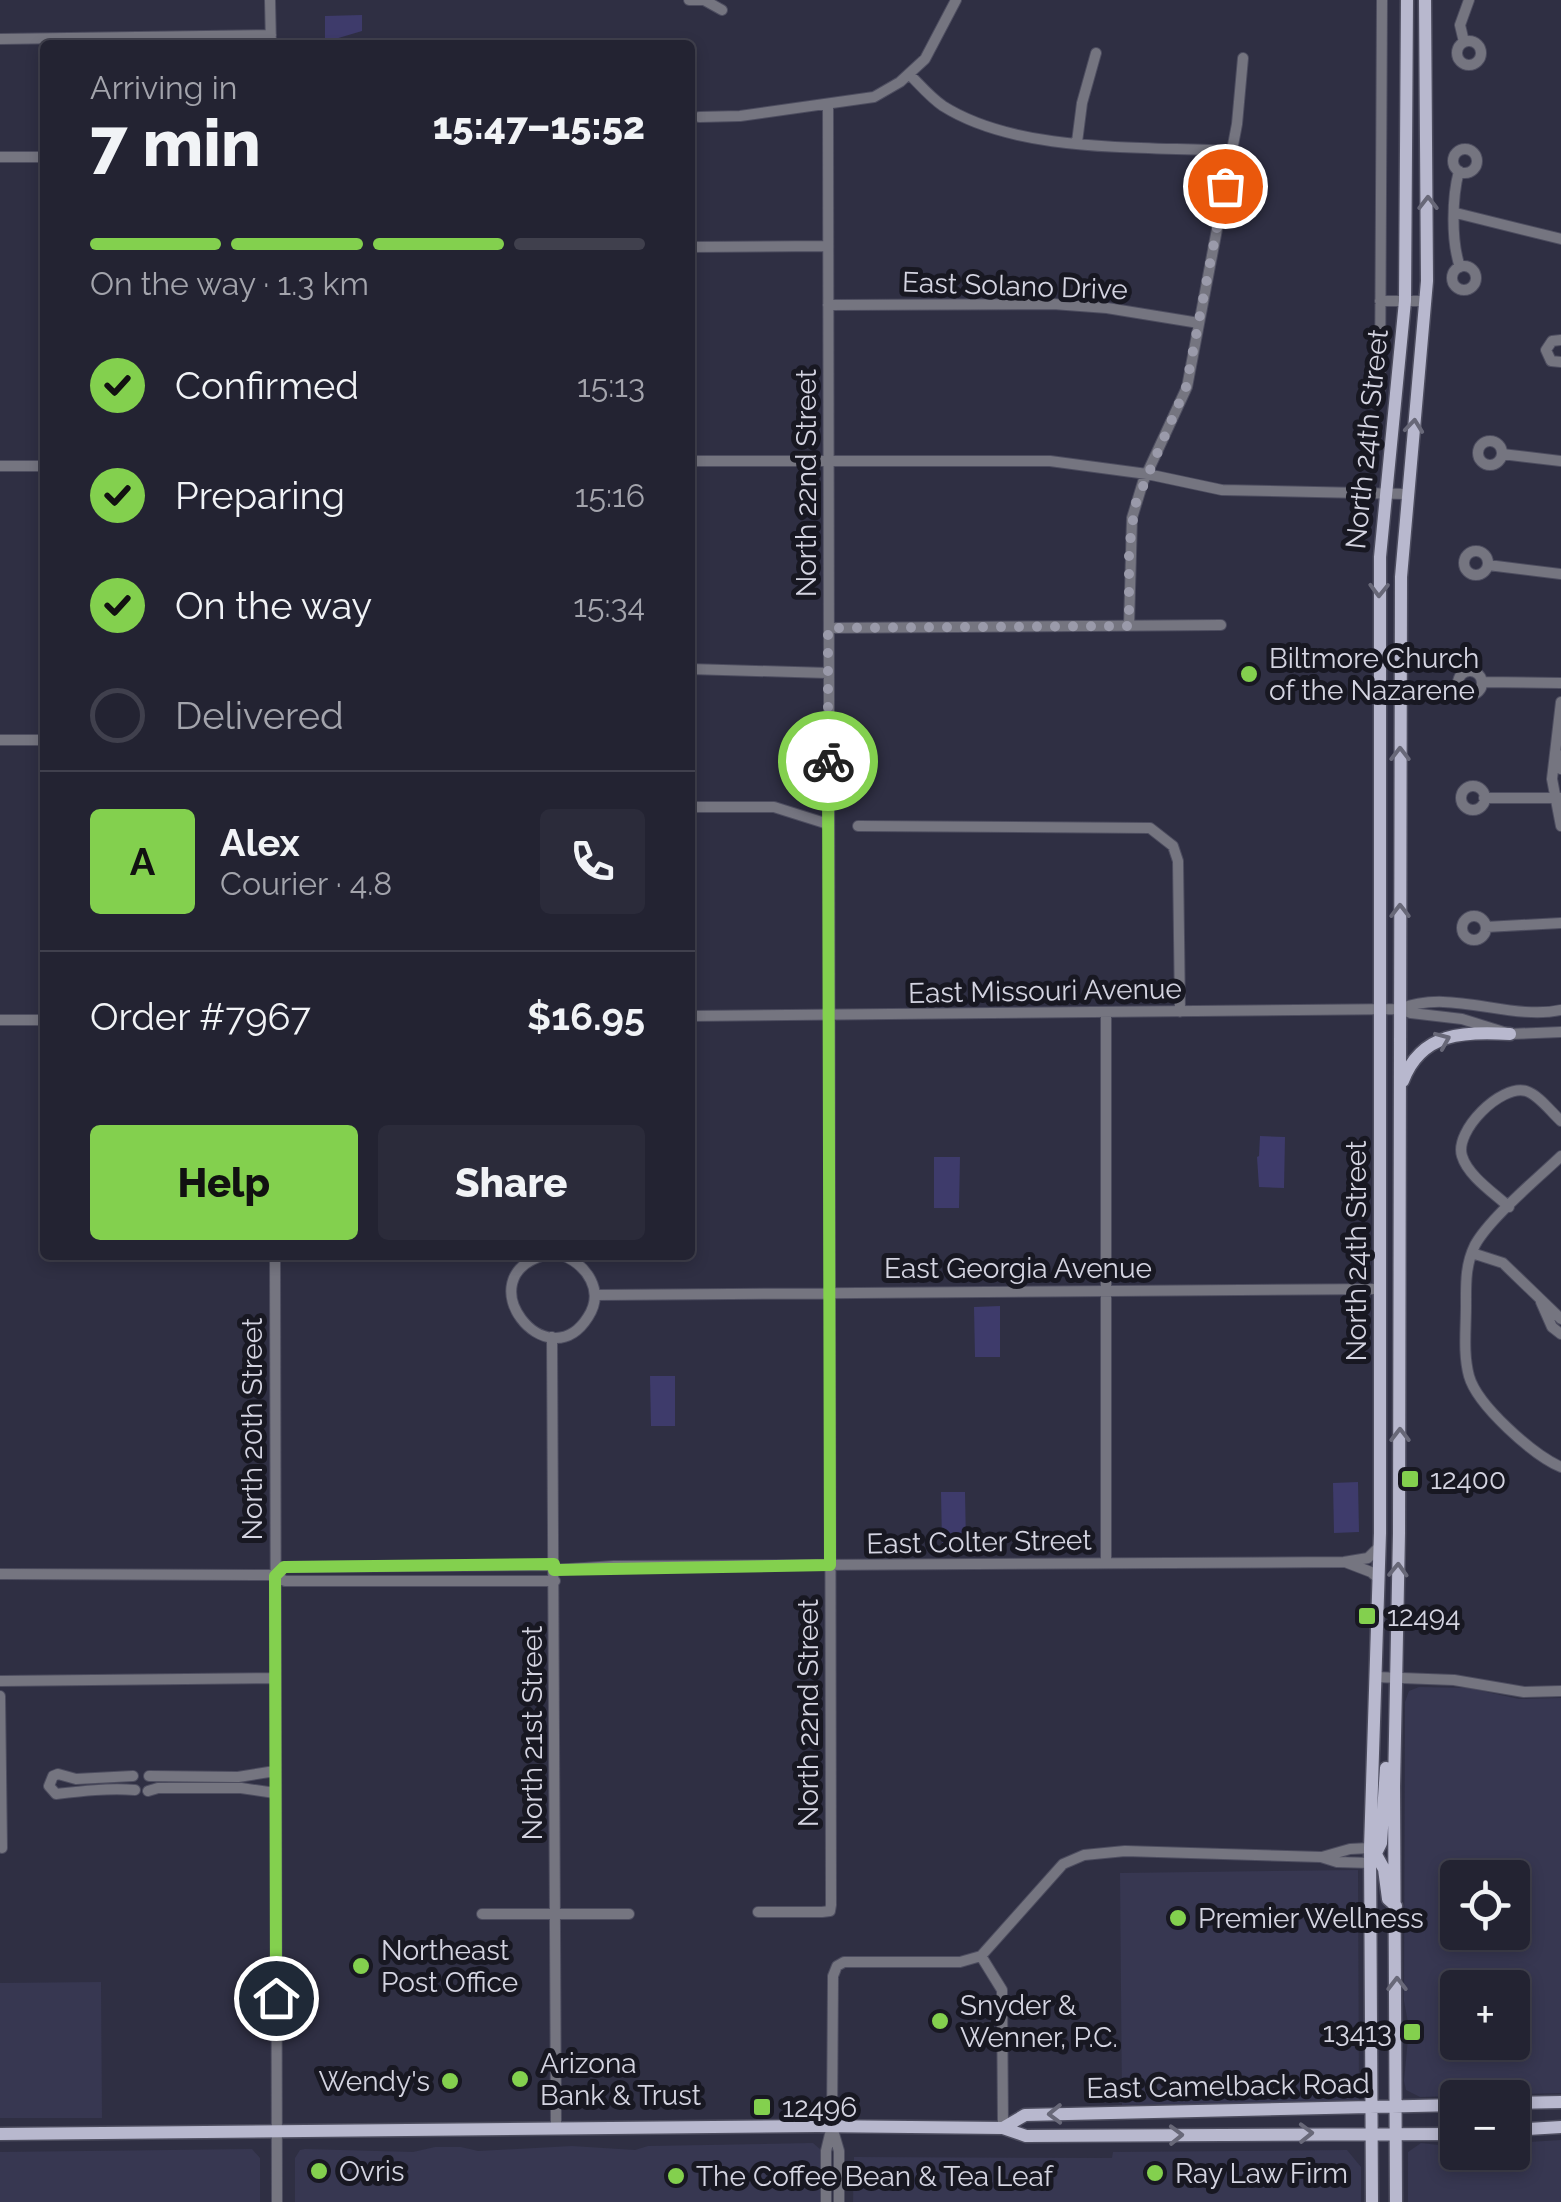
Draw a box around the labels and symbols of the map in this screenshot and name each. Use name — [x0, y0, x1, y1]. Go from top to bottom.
pin — [1183, 144, 1268, 229]
one-way arrow — [1417, 195, 1439, 210]
street label: East Solano Drive — [902, 266, 1128, 306]
street label: North 24th Street — [1339, 327, 1395, 551]
street label: North 22nd Street — [790, 368, 823, 597]
one-way arrow — [1403, 418, 1424, 434]
one-way arrow — [1369, 582, 1390, 598]
place label: Biltmore Church of the Nazarene — [1269, 642, 1479, 707]
marker: Biltmore Church of the Nazarene — [1238, 663, 1260, 685]
courier — [778, 711, 878, 811]
one-way arrow — [1389, 746, 1411, 762]
one-way arrow — [1389, 903, 1411, 918]
street label: East Missouri Avenue — [908, 972, 1182, 1010]
one-way arrow — [1433, 1032, 1451, 1052]
street label: North 24th Street — [1340, 1140, 1373, 1362]
street label: East Georgia Avenue — [884, 1252, 1152, 1285]
street label: North 20th Street — [236, 1317, 269, 1540]
one-way arrow — [1389, 1427, 1411, 1442]
place label: 12400 — [1430, 1463, 1506, 1496]
marker: 12400 — [1399, 1468, 1421, 1490]
street label: East Colter Street — [866, 1524, 1093, 1560]
one-way arrow — [1388, 1561, 1409, 1577]
street label: North 22nd Street — [792, 1598, 825, 1827]
place label: 12494 — [1387, 1600, 1461, 1633]
marker: 12494 — [1356, 1605, 1378, 1627]
street label: North 21st Street — [516, 1625, 549, 1840]
place label: Premier Wellness — [1198, 1902, 1424, 1935]
marker: Premier Wellness — [1167, 1907, 1189, 1929]
place label: Northeast Post Office — [381, 1934, 518, 1999]
marker: Northeast Post Office — [350, 1955, 372, 1977]
pin — [234, 1956, 319, 2041]
one-way arrow — [1386, 1976, 1407, 1992]
place label: Snyder & Wenner, P.C. — [960, 1989, 1118, 2054]
marker: Snyder & Wenner, P.C. — [929, 2010, 951, 2032]
place label: 13413 — [1323, 2016, 1392, 2049]
marker: 13413 — [1401, 2021, 1423, 2043]
place label: Arizona Bank & Trust — [540, 2047, 702, 2112]
place label: Wendy's — [318, 2065, 430, 2098]
street label: East Camelback Road — [1086, 2067, 1370, 2105]
marker: Arizona Bank & Trust — [509, 2068, 531, 2090]
marker: Wendy's — [439, 2070, 461, 2092]
place label: 12496 — [782, 2091, 857, 2124]
marker: 12496 — [751, 2096, 773, 2118]
one-way arrow — [1046, 2104, 1062, 2125]
one-way arrow — [1300, 2122, 1315, 2144]
one-way arrow — [1168, 2124, 1184, 2145]
place label: Ovris — [339, 2155, 404, 2188]
place label: Ray Law Firm — [1175, 2157, 1348, 2190]
marker: Ovris — [308, 2160, 330, 2182]
place label: The Coffee Bean & Tea Leaf — [696, 2160, 1055, 2193]
marker: Ray Law Firm — [1144, 2162, 1166, 2184]
marker: The Coffee Bean & Tea Leaf — [665, 2165, 687, 2187]

